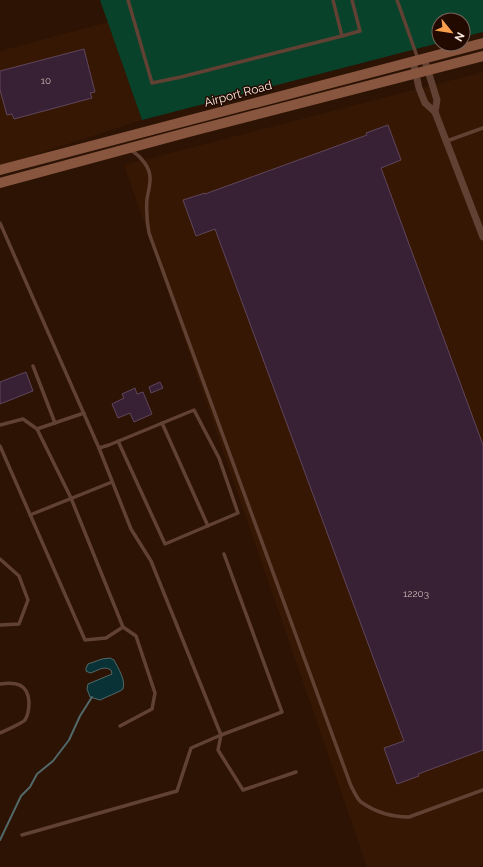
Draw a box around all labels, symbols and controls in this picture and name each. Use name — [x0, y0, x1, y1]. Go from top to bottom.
north arrow — [431, 12, 471, 52]
text: N — [451, 30, 467, 44]
house number: 10 — [41, 75, 51, 86]
street label: Airport Road — [203, 78, 273, 110]
house number: 12203 — [403, 588, 429, 599]

